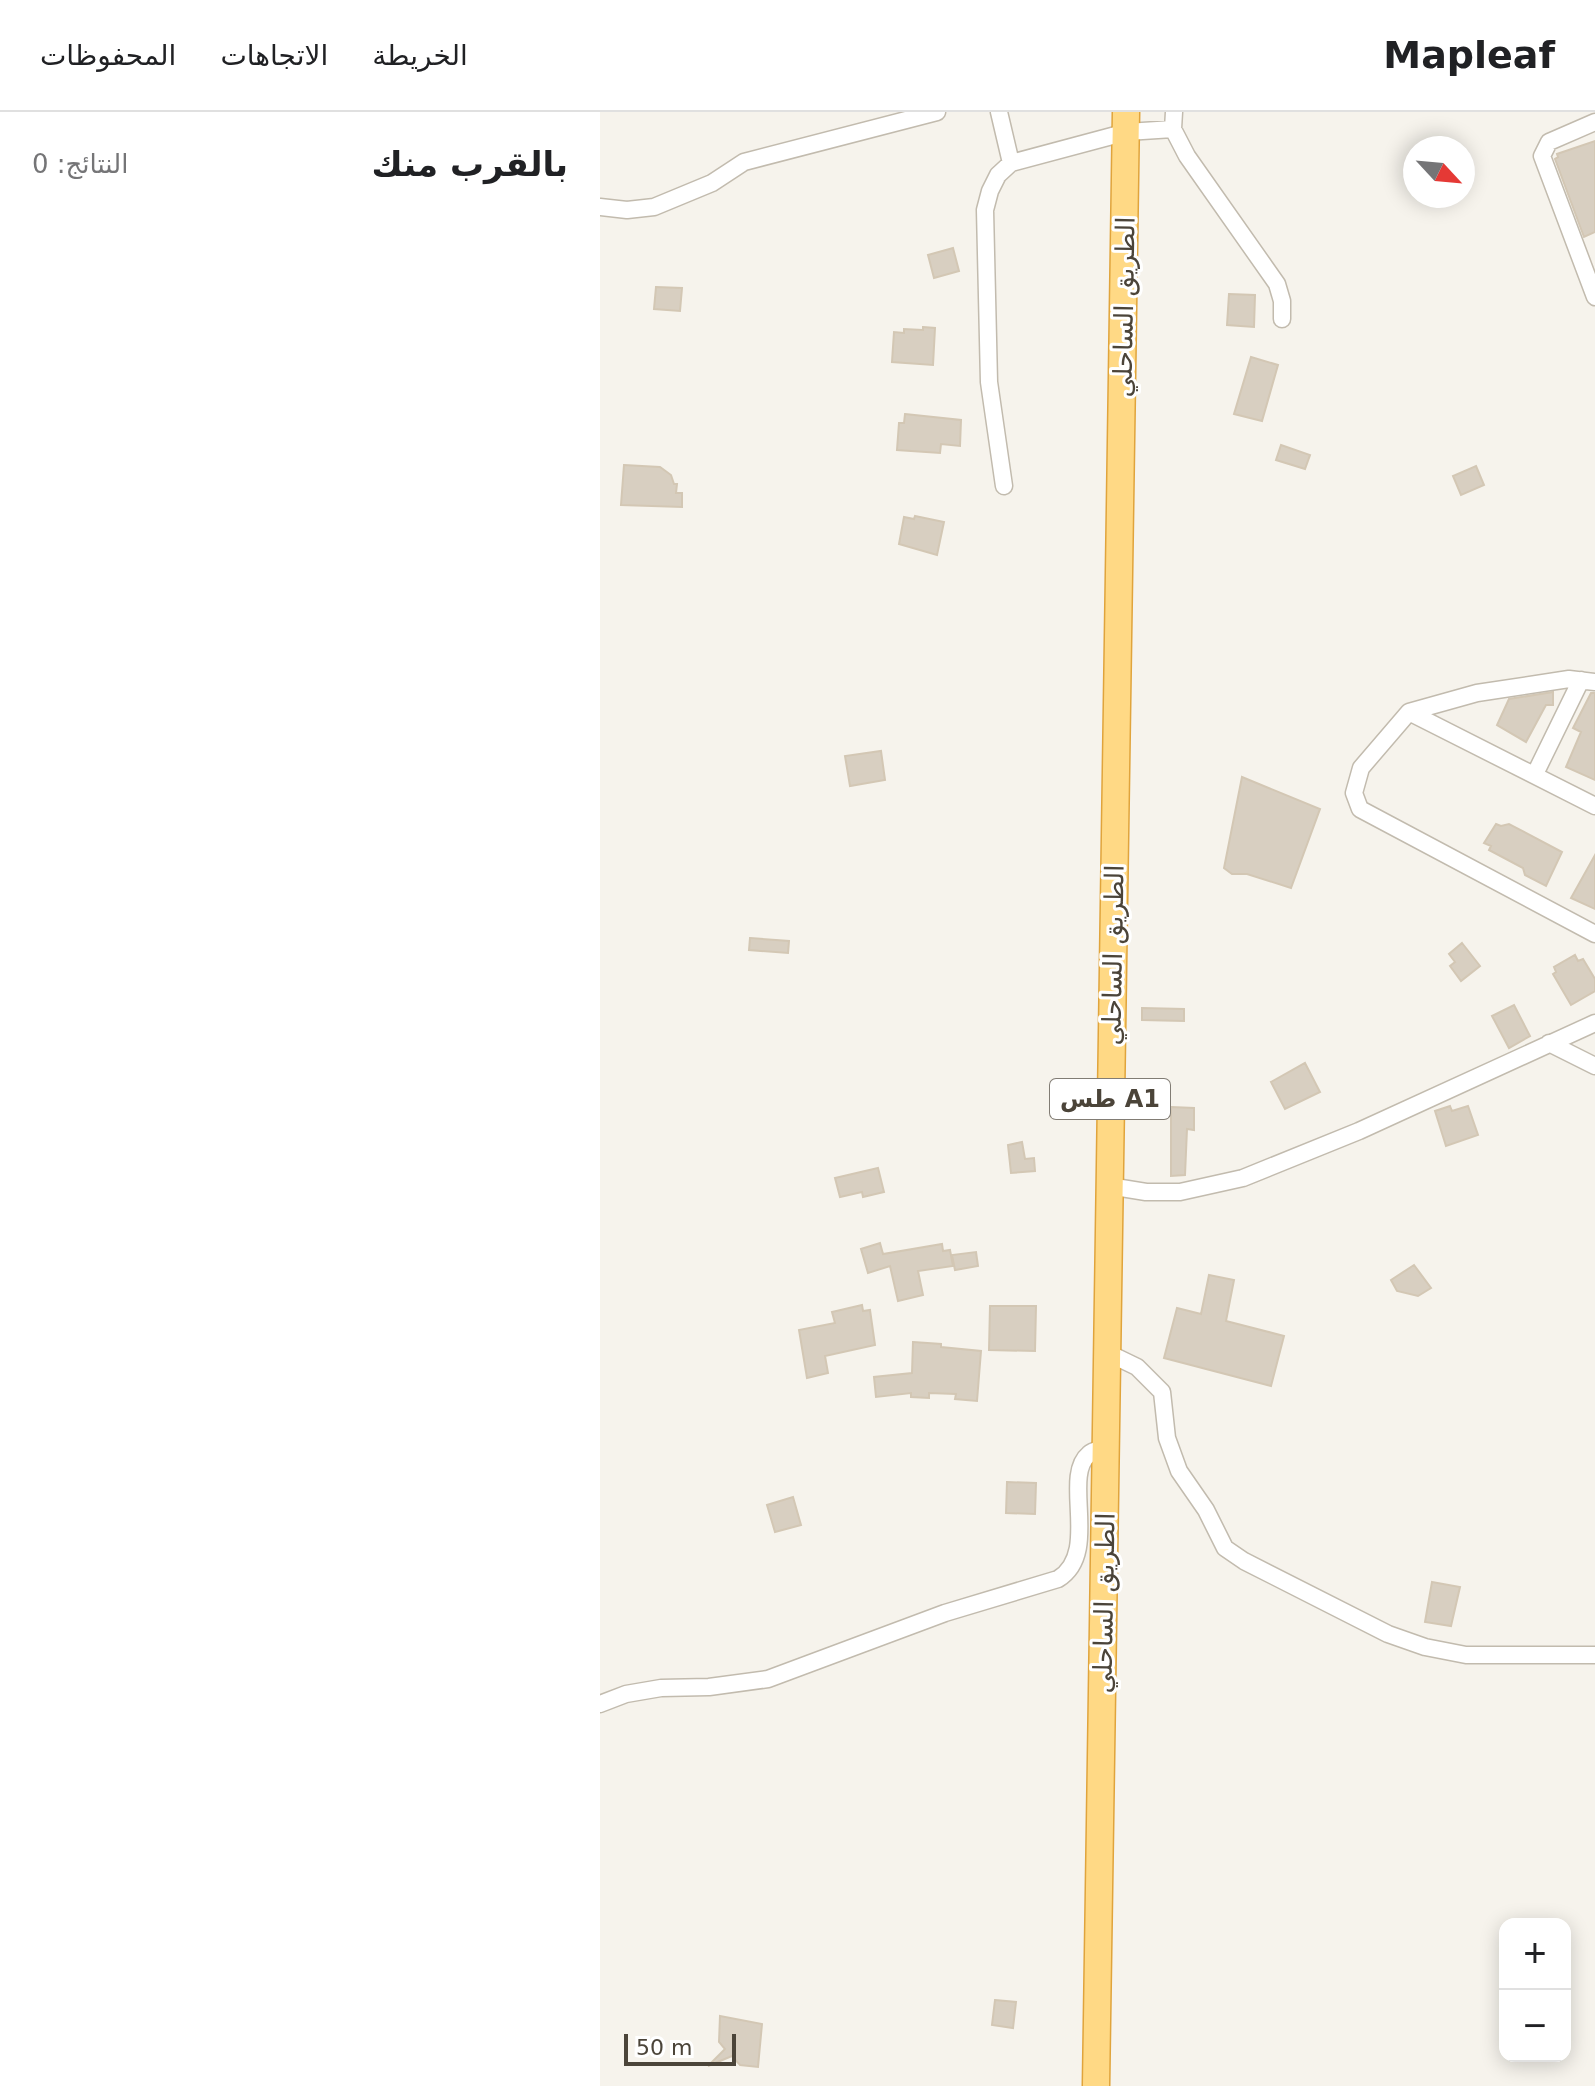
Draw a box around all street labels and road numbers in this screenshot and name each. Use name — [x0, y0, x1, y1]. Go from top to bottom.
street label: الطريق الساحلي — [1107, 216, 1142, 398]
street label: الطريق الساحلي — [1096, 864, 1131, 1046]
road number: طس A1 — [1050, 1079, 1170, 1119]
street label: الطريق الساحلي — [1087, 1512, 1122, 1694]

